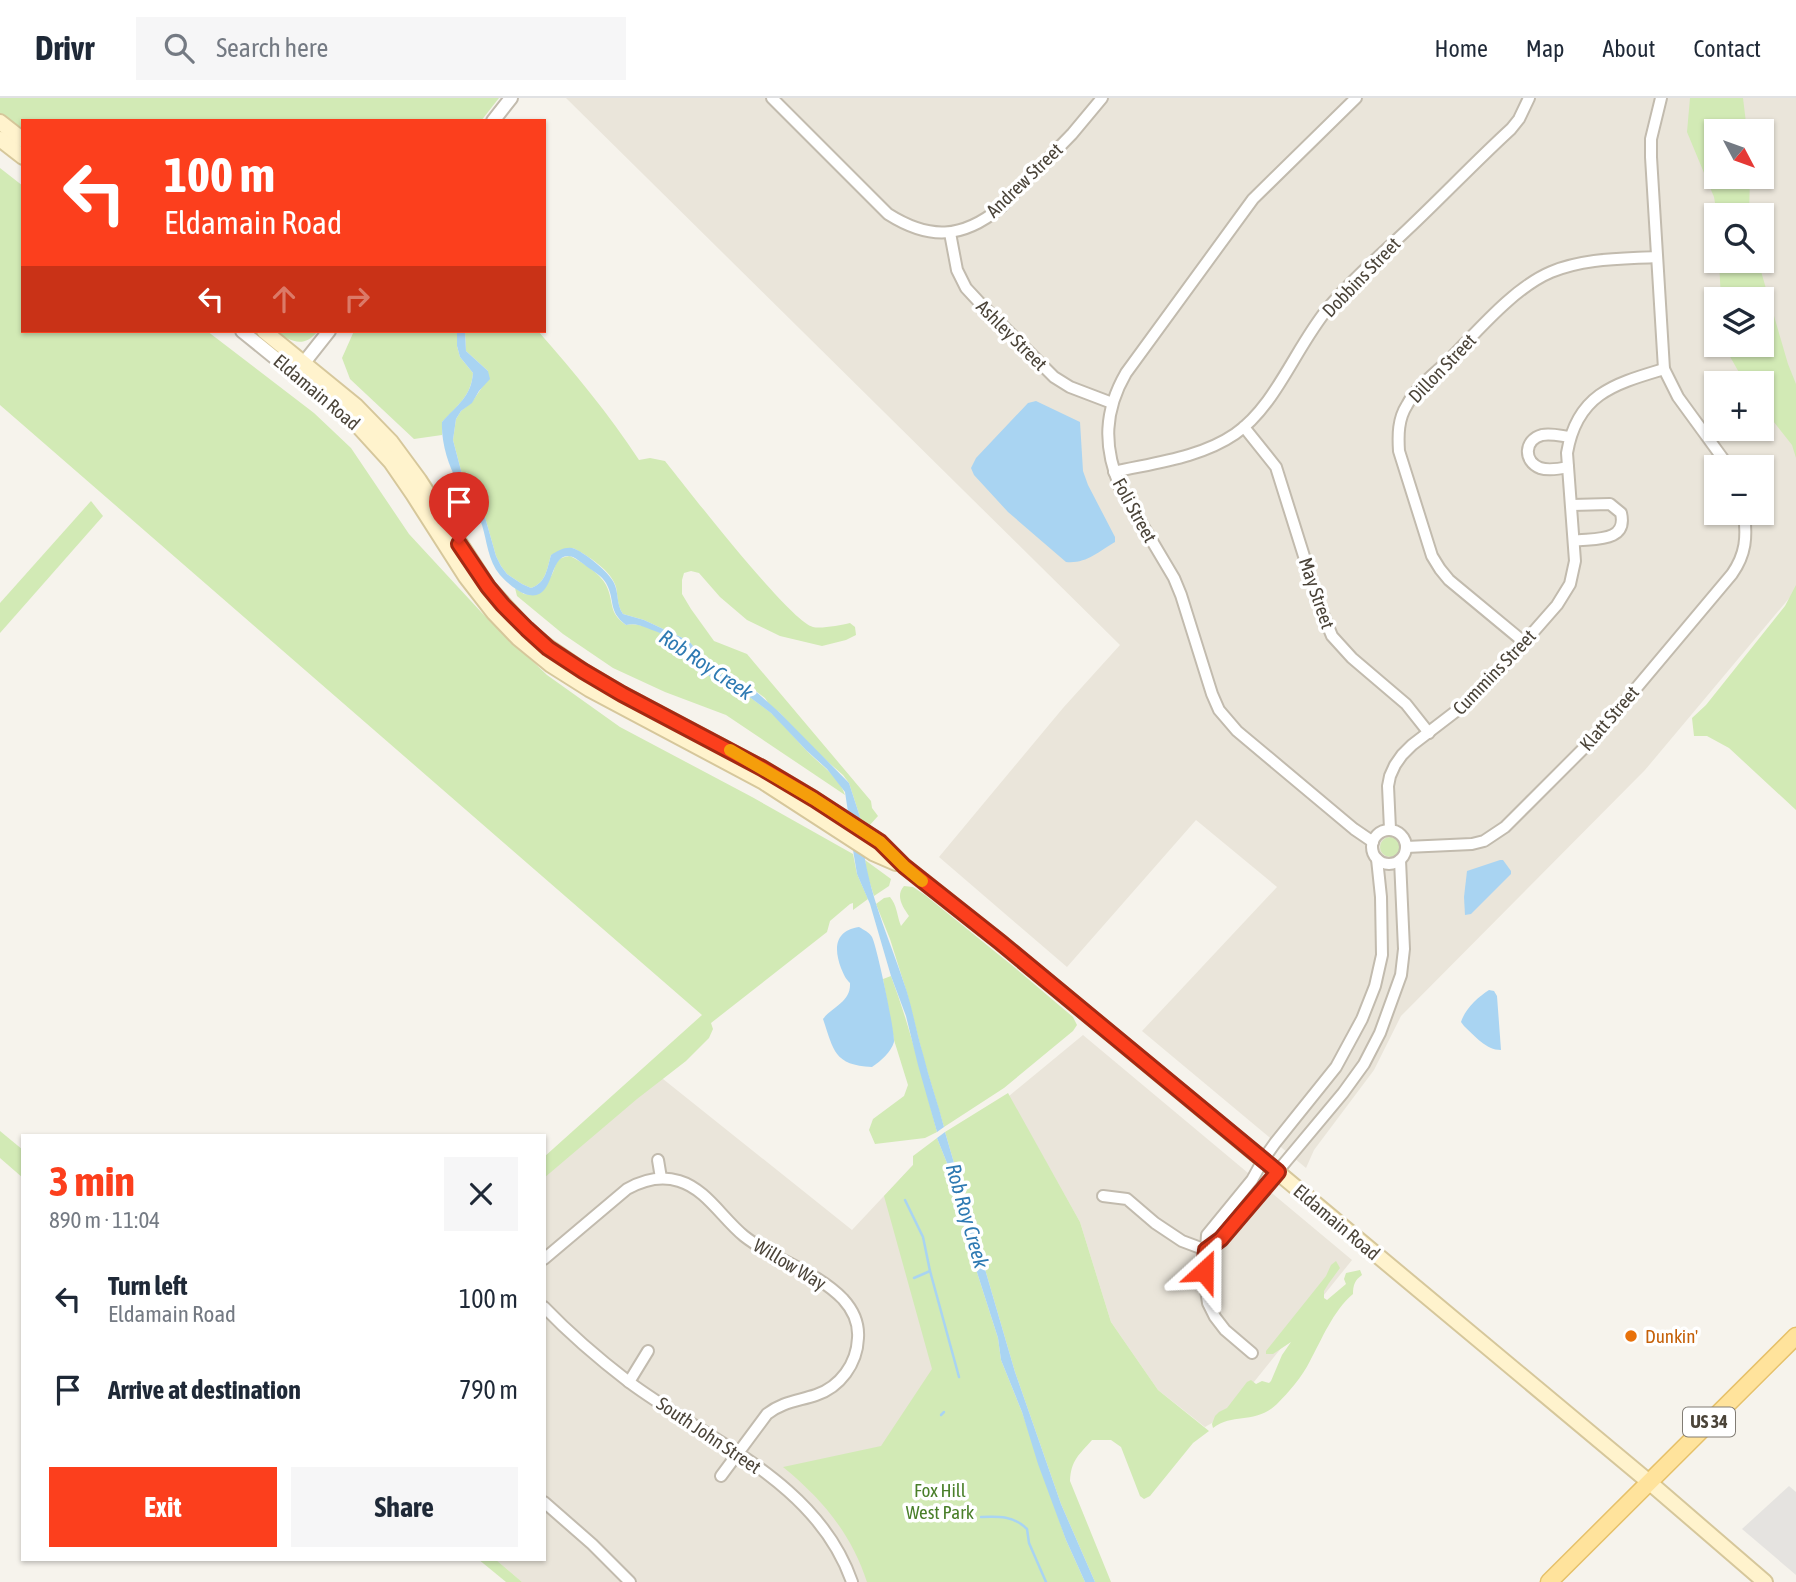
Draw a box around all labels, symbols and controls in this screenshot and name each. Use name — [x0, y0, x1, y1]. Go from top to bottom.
search box — [136, 17, 626, 80]
text: Drivr — [35, 29, 94, 67]
icon: search — [160, 29, 198, 67]
text: Search here — [216, 33, 328, 63]
text: Home — [1434, 35, 1488, 62]
text: Map — [1526, 35, 1564, 62]
text: About — [1602, 35, 1655, 62]
text: Contact — [1693, 35, 1761, 62]
north arrow — [1704, 119, 1774, 189]
map controls — [1704, 119, 1774, 525]
street label: Andrew Street — [981, 138, 1067, 222]
text: 100 m — [164, 146, 275, 202]
icon: left — [49, 147, 140, 238]
button: search — [1704, 203, 1774, 273]
text: Eldamain Road — [164, 204, 342, 241]
street label: Dobbins Street — [1318, 233, 1404, 321]
icon: left — [192, 280, 230, 318]
icon: ahead — [265, 280, 303, 318]
icon: right — [338, 280, 376, 318]
button: layers — [1704, 287, 1774, 357]
street label: Ashley Street — [972, 295, 1052, 375]
street label: Dillon Street — [1404, 329, 1480, 407]
street label: Eldamain Road — [269, 350, 365, 434]
button: + — [1704, 371, 1774, 441]
button: − — [1704, 455, 1774, 525]
pin — [429, 472, 489, 544]
street label: Foli Street — [1108, 474, 1162, 546]
icon: arrive — [440, 483, 478, 521]
street label: May Street — [1295, 555, 1339, 631]
water label: Rob Roy Creek — [655, 624, 759, 705]
street label: Cummins Street — [1448, 625, 1540, 719]
street label: Klatt Street — [1575, 681, 1643, 755]
text: 3 min — [49, 1157, 135, 1205]
button: close — [444, 1157, 518, 1231]
water label: Rob Roy Creek — [942, 1161, 995, 1272]
street label: Eldamain Road — [1289, 1180, 1385, 1264]
text: 890 m · 11:04 — [49, 1207, 160, 1233]
street label: Willow Way — [750, 1234, 830, 1294]
position arrow — [1167, 1234, 1241, 1308]
text: Turn left — [108, 1271, 188, 1301]
icon: left — [49, 1280, 87, 1318]
text: 100 m — [459, 1284, 518, 1314]
text: Eldamain Road — [108, 1301, 236, 1327]
place label: Dunkin' — [1645, 1325, 1698, 1347]
marker: Dunkin' — [1623, 1328, 1639, 1344]
icon: arrive — [49, 1371, 87, 1409]
text: Arrive at destination — [108, 1375, 301, 1405]
text: 790 m — [459, 1375, 518, 1405]
street label: South John Street — [653, 1392, 765, 1478]
road number: US 34 — [1683, 1408, 1735, 1436]
button: Exit — [49, 1467, 277, 1547]
button: Share — [291, 1467, 518, 1547]
park label: Fox Hill West Park — [906, 1479, 975, 1523]

